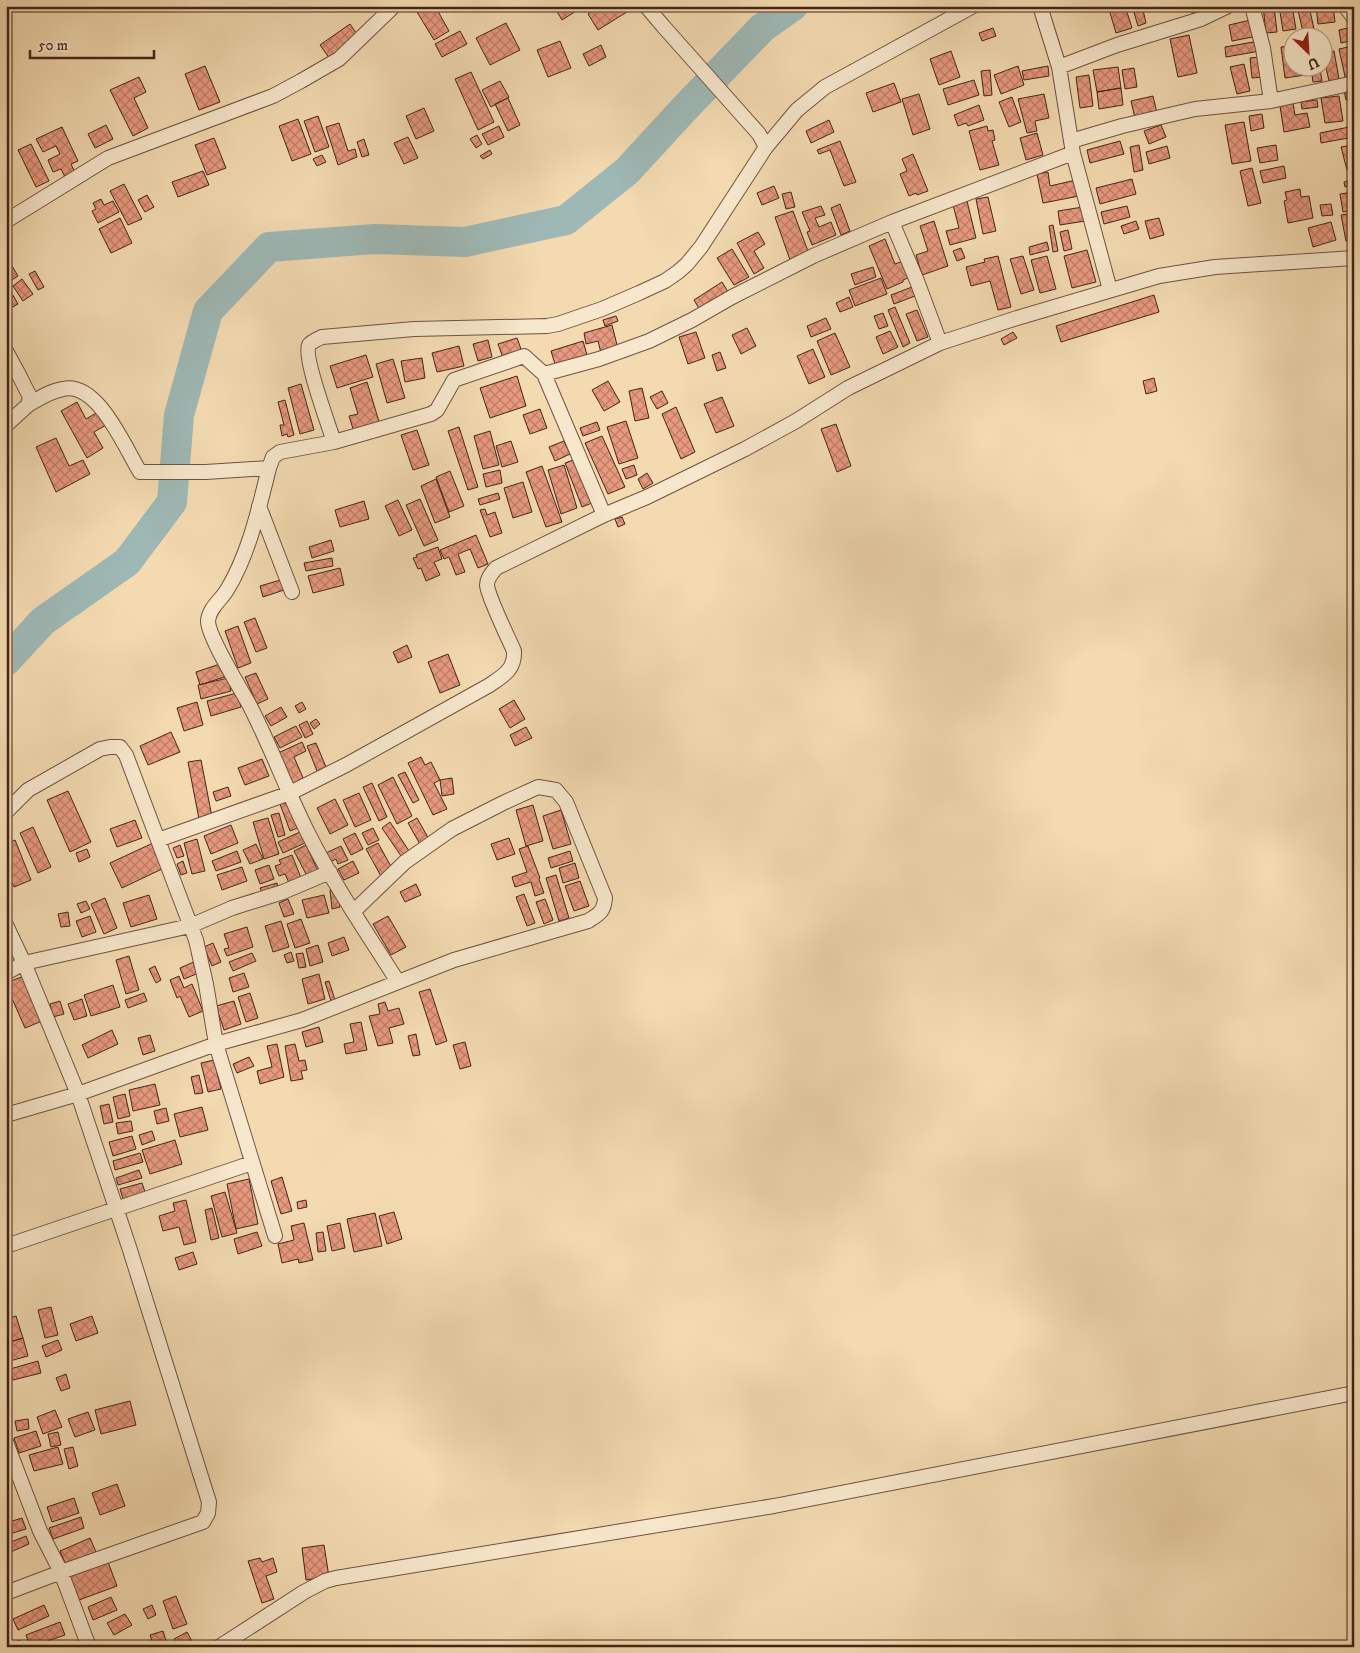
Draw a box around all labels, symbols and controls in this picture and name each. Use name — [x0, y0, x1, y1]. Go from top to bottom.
scale bar — [30, 28, 154, 60]
north arrow — [1282, 28, 1332, 78]
text: 50 m — [38, 36, 68, 55]
text: U — [1304, 52, 1322, 73]

